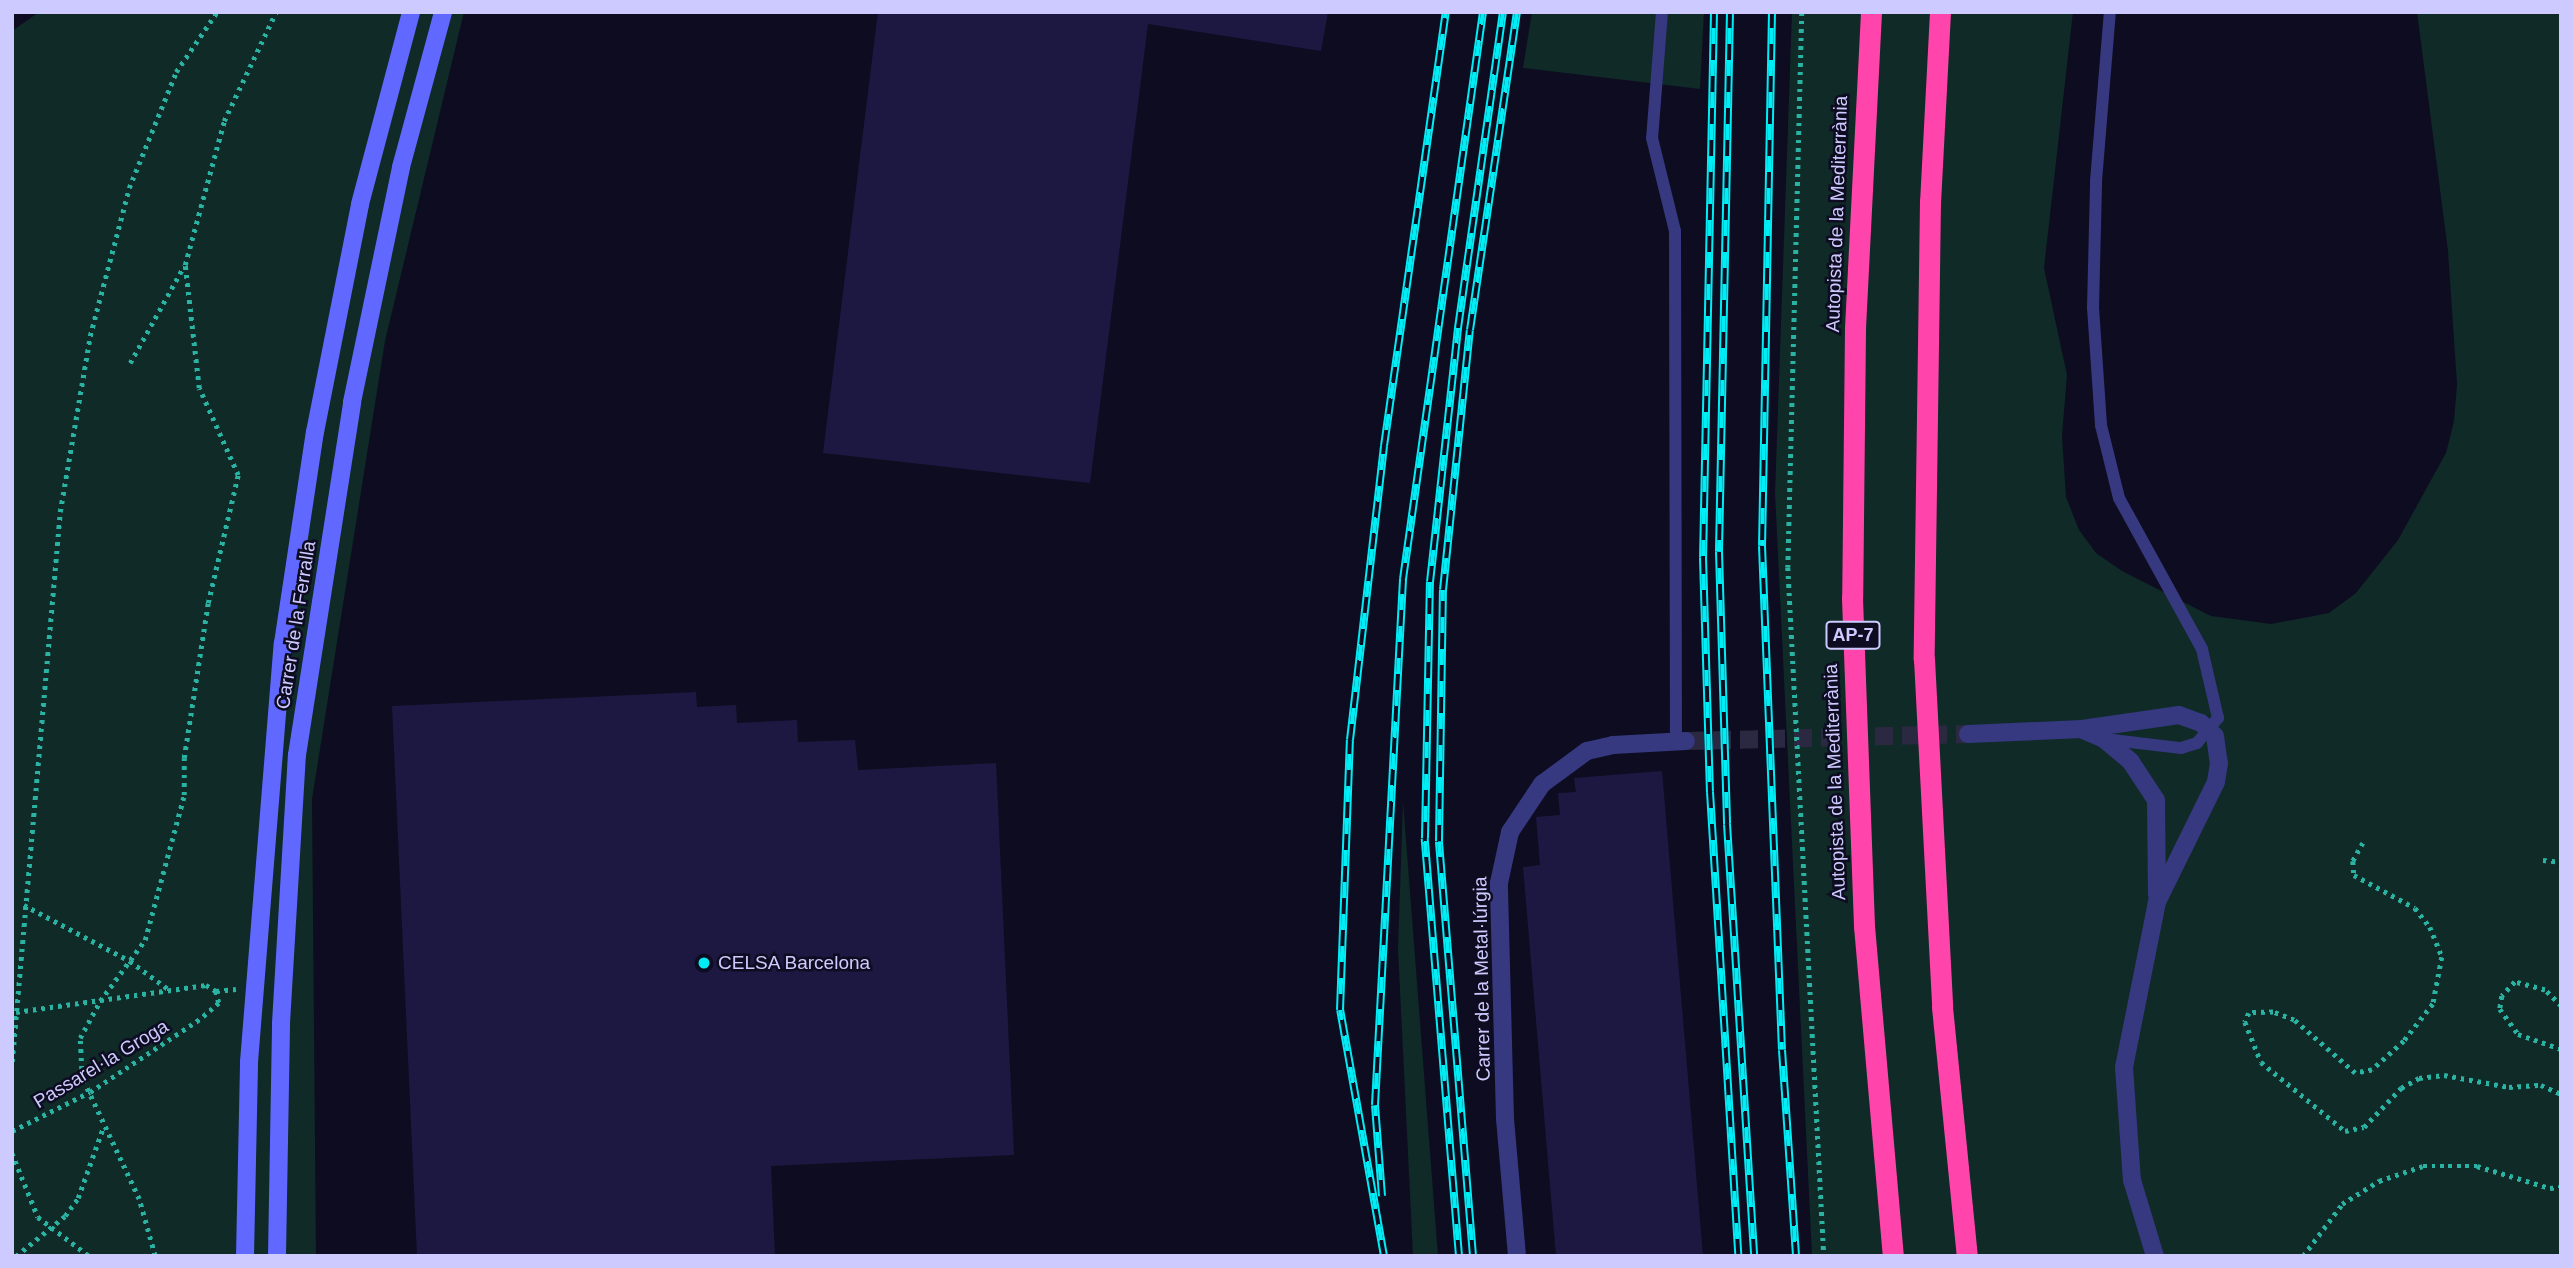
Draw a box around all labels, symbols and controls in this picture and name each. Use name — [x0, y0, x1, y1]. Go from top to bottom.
street label: Autopista de la Mediterrània — [1821, 95, 1853, 333]
street label: Carrer de la Ferralla — [271, 539, 321, 711]
road number: AP-7 — [1825, 620, 1881, 650]
street label: Autopista de la Mediterrània — [1819, 663, 1851, 901]
street label: Carrer de la Metal·lúrgia — [1469, 876, 1495, 1082]
place label: CELSA Barcelona — [718, 952, 871, 974]
marker: CELSA Barcelona — [696, 955, 712, 971]
street label: Passarel·la Groga — [30, 1015, 172, 1113]

